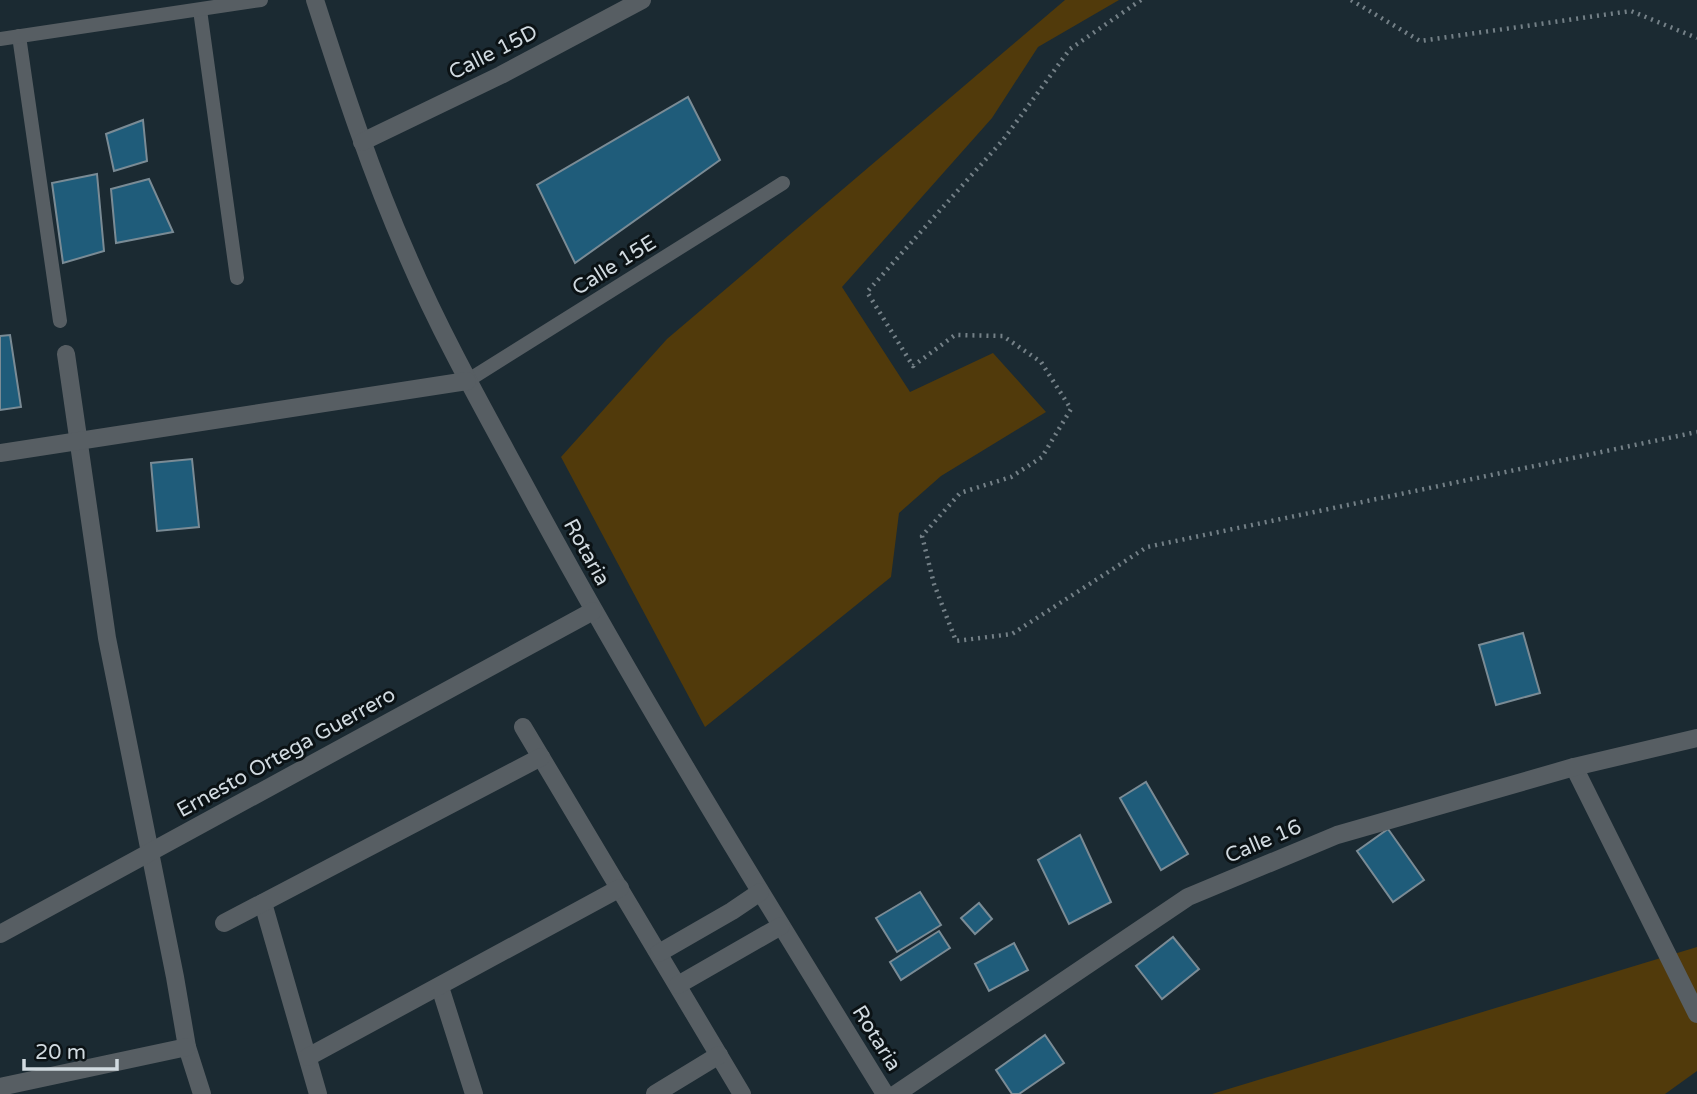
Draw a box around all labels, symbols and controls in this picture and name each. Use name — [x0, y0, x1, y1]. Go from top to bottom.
street label: Calle 15D — [445, 19, 542, 85]
street label: Calle 15E — [568, 230, 661, 301]
street label: Rotaria — [558, 514, 615, 590]
street label: Ernesto Ortega Guerrero — [173, 682, 400, 823]
street label: Calle 16 — [1221, 814, 1305, 869]
street label: Rotaria — [847, 1001, 906, 1076]
scale bar — [24, 1028, 117, 1072]
text: 20 m — [35, 1040, 86, 1065]

